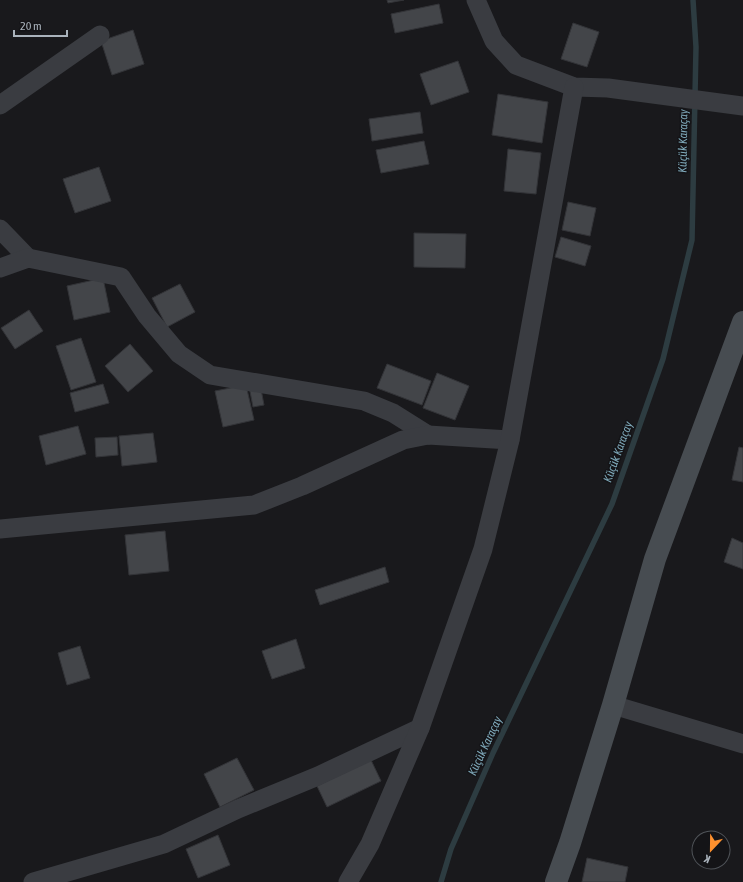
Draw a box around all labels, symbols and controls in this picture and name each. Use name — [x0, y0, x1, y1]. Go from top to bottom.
scale bar — [14, 12, 67, 38]
text: 20 m — [20, 19, 42, 33]
water label: Küçük Karaçay — [675, 109, 691, 173]
water label: Küçük Karaçay — [601, 420, 635, 484]
water label: Küçük Karaçay — [465, 714, 505, 778]
north arrow — [691, 830, 731, 870]
text: K — [702, 852, 712, 866]

